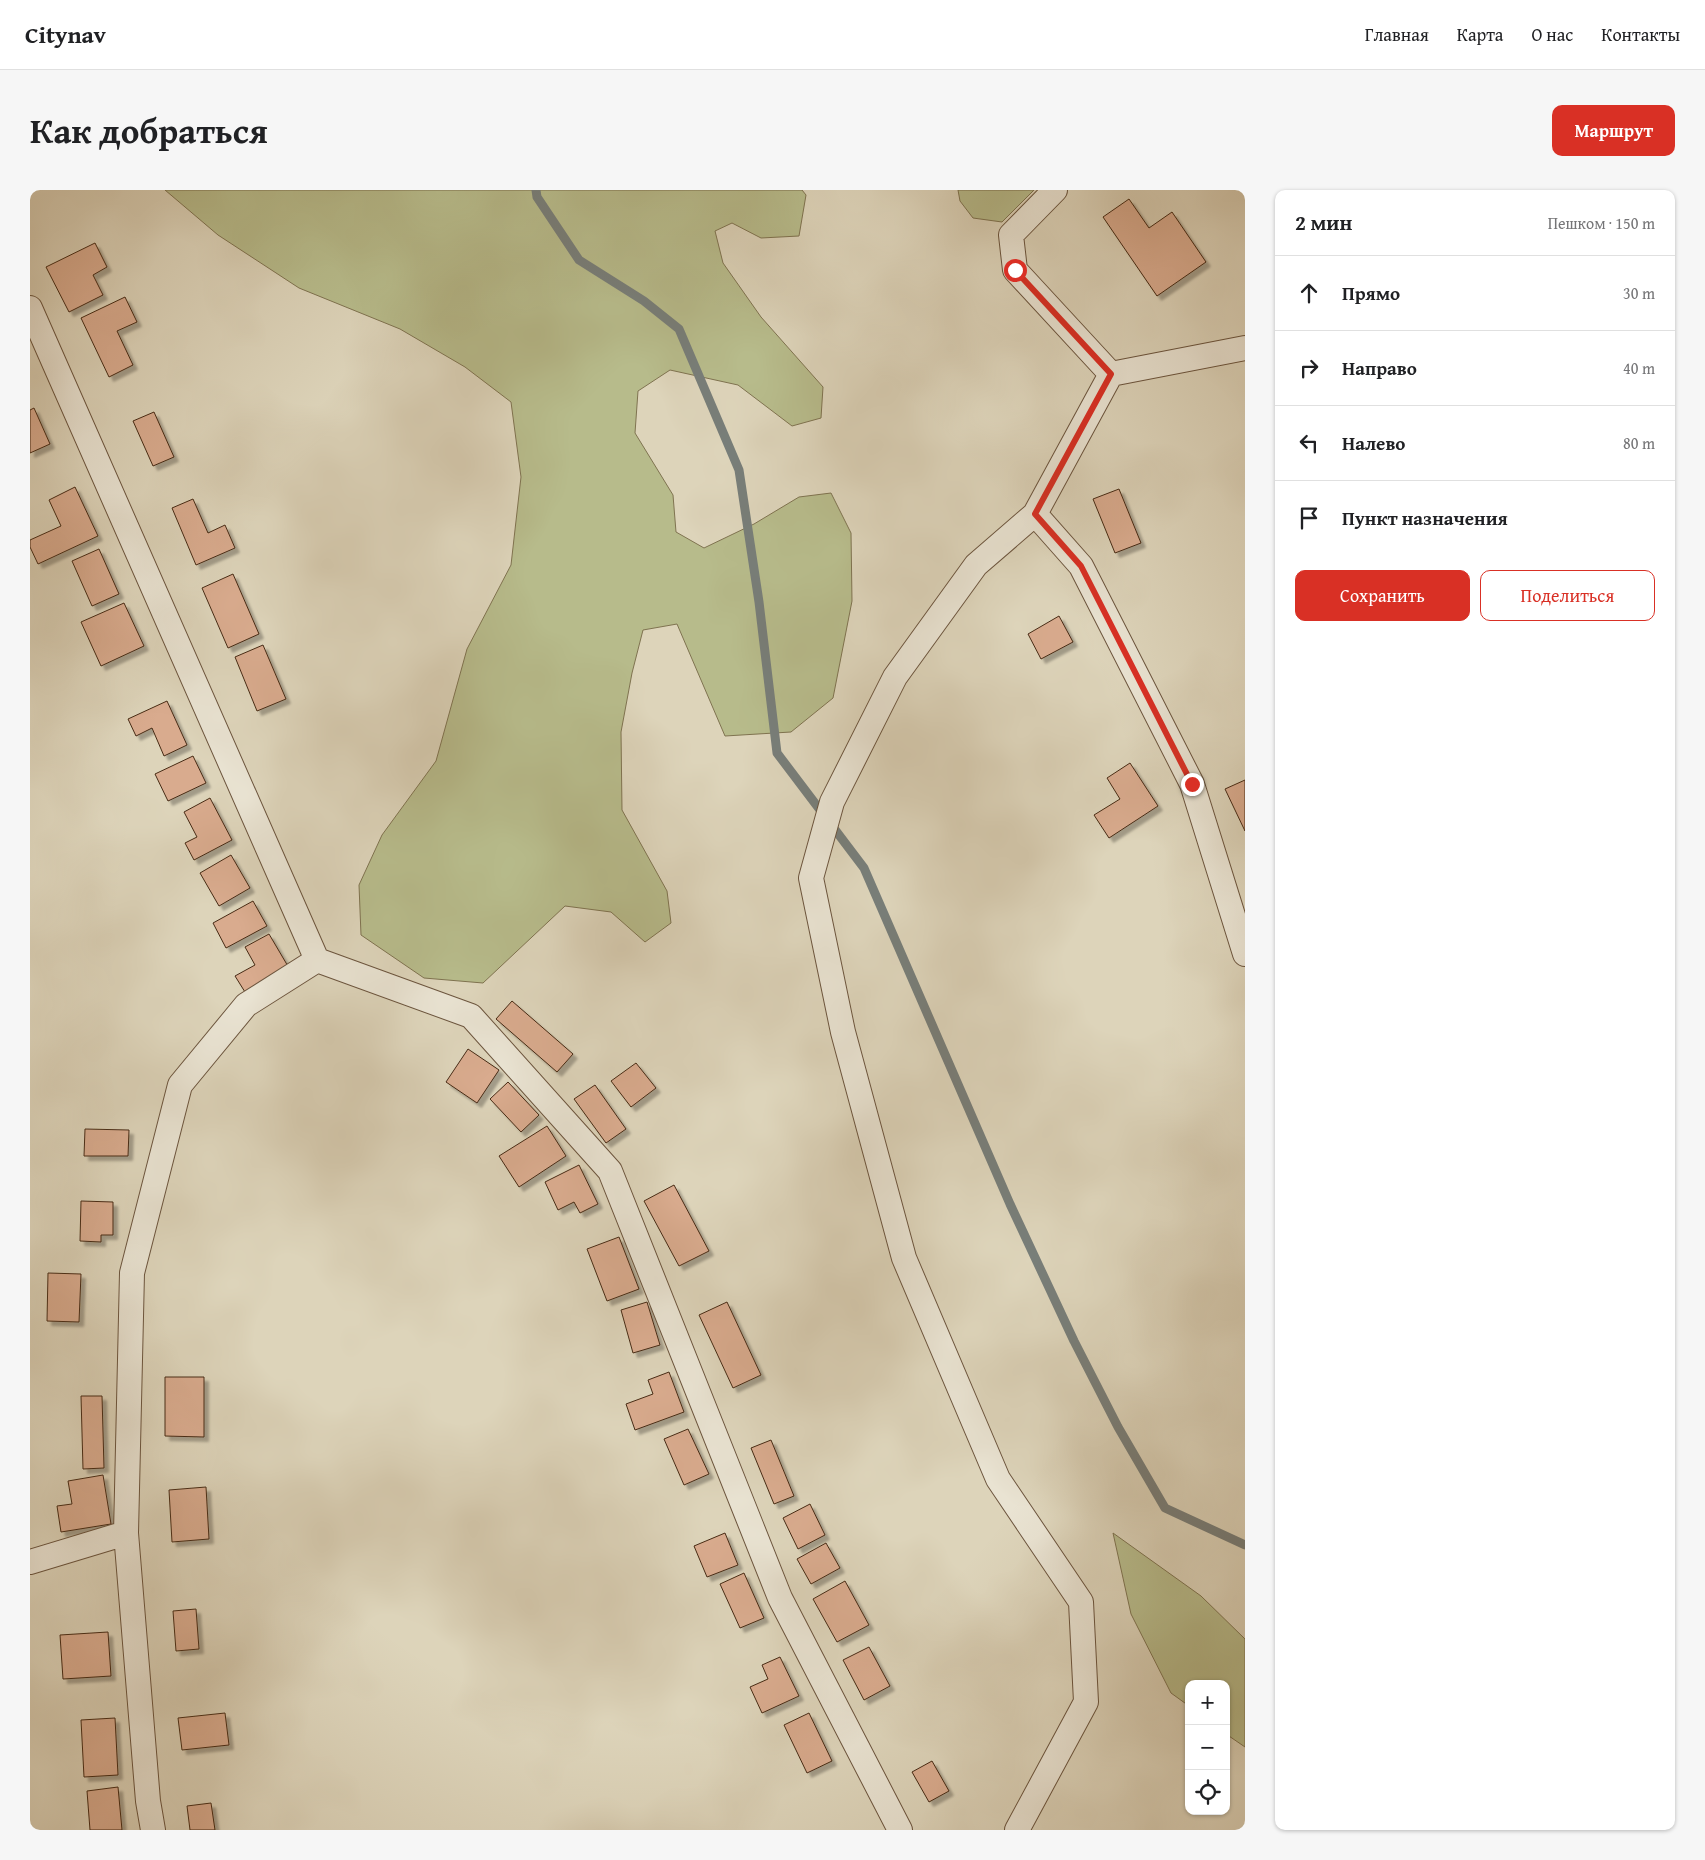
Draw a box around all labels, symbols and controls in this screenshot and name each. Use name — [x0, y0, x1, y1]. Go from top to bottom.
text: Citynav — [25, 17, 106, 52]
text: Главная — [1365, 21, 1429, 48]
text: Карта — [1457, 21, 1503, 48]
text: О нас — [1531, 21, 1573, 48]
text: Контакты — [1601, 21, 1680, 48]
text: Как добраться — [30, 105, 268, 156]
button: Маршрут — [1552, 105, 1675, 156]
text: 2 мин — [1295, 207, 1352, 238]
text: Пешком · 150 m — [1548, 211, 1655, 235]
route start — [1004, 259, 1027, 282]
icon: ahead — [1295, 279, 1323, 307]
text: Прямо — [1342, 279, 1400, 307]
text: 30 m — [1623, 281, 1655, 305]
icon: right — [1295, 354, 1323, 382]
text: Направо — [1342, 354, 1417, 382]
text: 40 m — [1623, 356, 1655, 380]
icon: left — [1295, 429, 1323, 457]
text: Налево — [1342, 429, 1405, 457]
text: 80 m — [1623, 431, 1655, 455]
icon: arrive — [1295, 504, 1323, 532]
text: Пункт назначения — [1342, 504, 1508, 532]
button: Сохранить — [1295, 570, 1470, 621]
button: Поделиться — [1480, 570, 1655, 621]
route end — [1181, 773, 1204, 796]
map controls — [1185, 1680, 1230, 1815]
button: + — [1185, 1680, 1230, 1725]
button: − — [1185, 1725, 1230, 1770]
button: locate — [1185, 1770, 1230, 1815]

